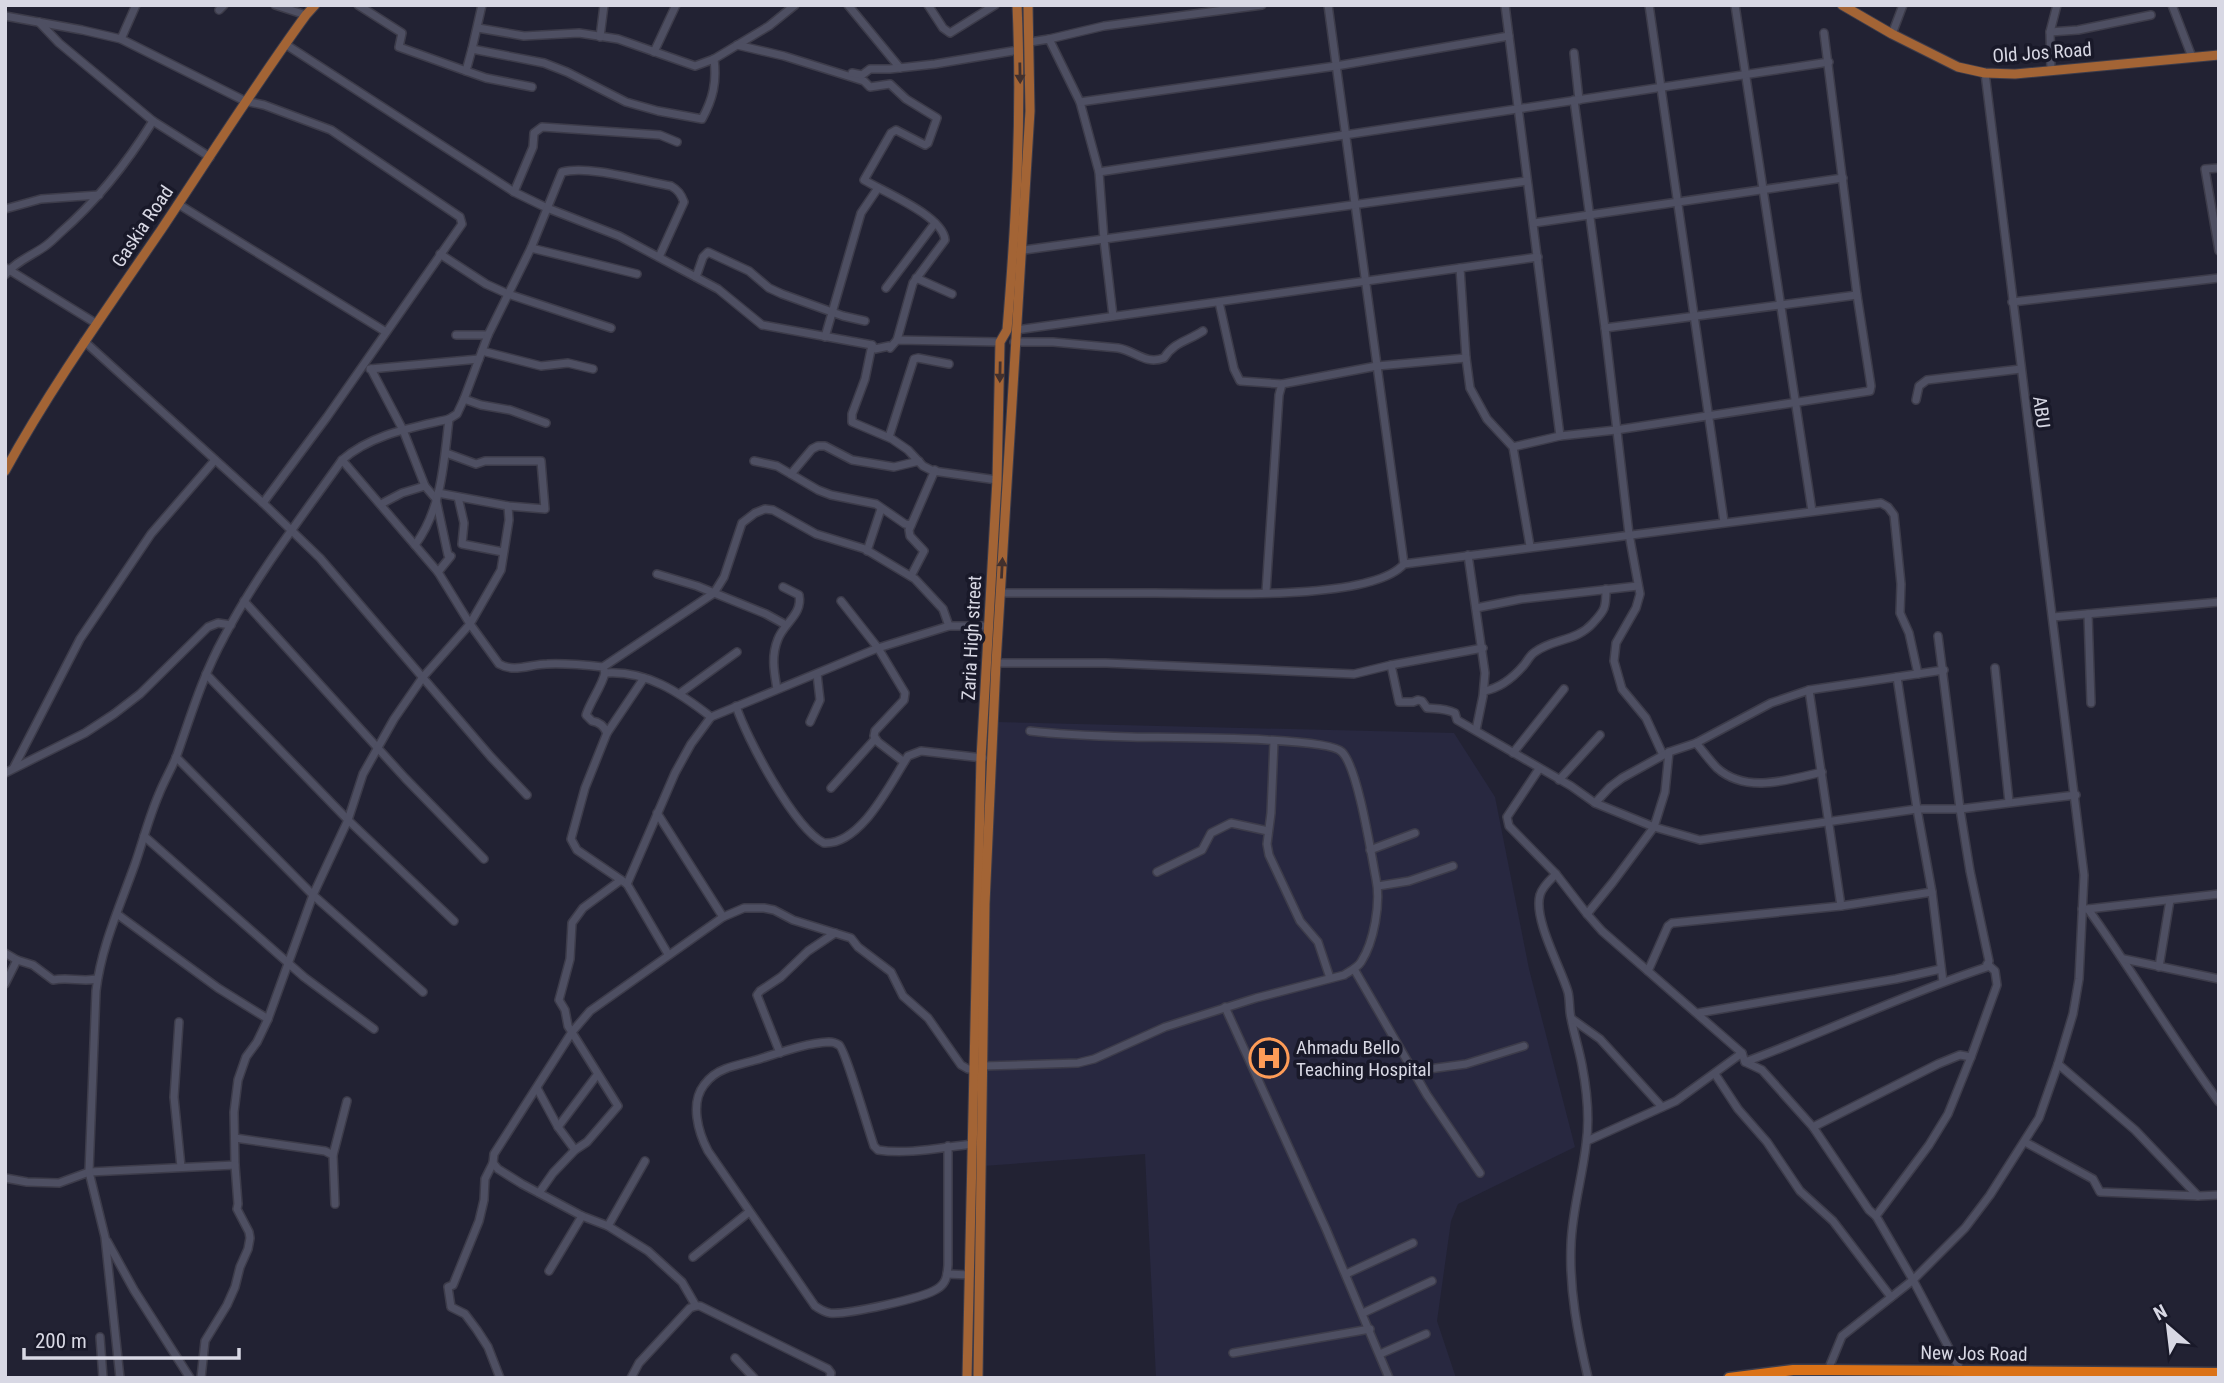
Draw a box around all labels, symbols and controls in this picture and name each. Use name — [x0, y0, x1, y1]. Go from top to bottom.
street label: Old Jos Road — [1992, 38, 2092, 67]
one-way arrow — [1014, 63, 1025, 85]
street label: Gaskia Road — [107, 181, 178, 271]
one-way arrow — [994, 362, 1005, 384]
street label: ABU — [2028, 395, 2055, 429]
one-way arrow — [996, 557, 1007, 579]
street label: Zaria High street — [957, 575, 986, 701]
place label: Ahmadu Bello Teaching Hospital — [1296, 1036, 1431, 1081]
hospital icon: Ahmadu Bello Teaching Hospital — [1248, 1037, 1290, 1079]
north arrow — [2133, 1292, 2203, 1362]
text: N — [2150, 1300, 2171, 1325]
scale bar — [24, 1316, 240, 1360]
text: 200 m — [35, 1329, 87, 1353]
street label: New Jos Road — [1920, 1341, 2028, 1366]

